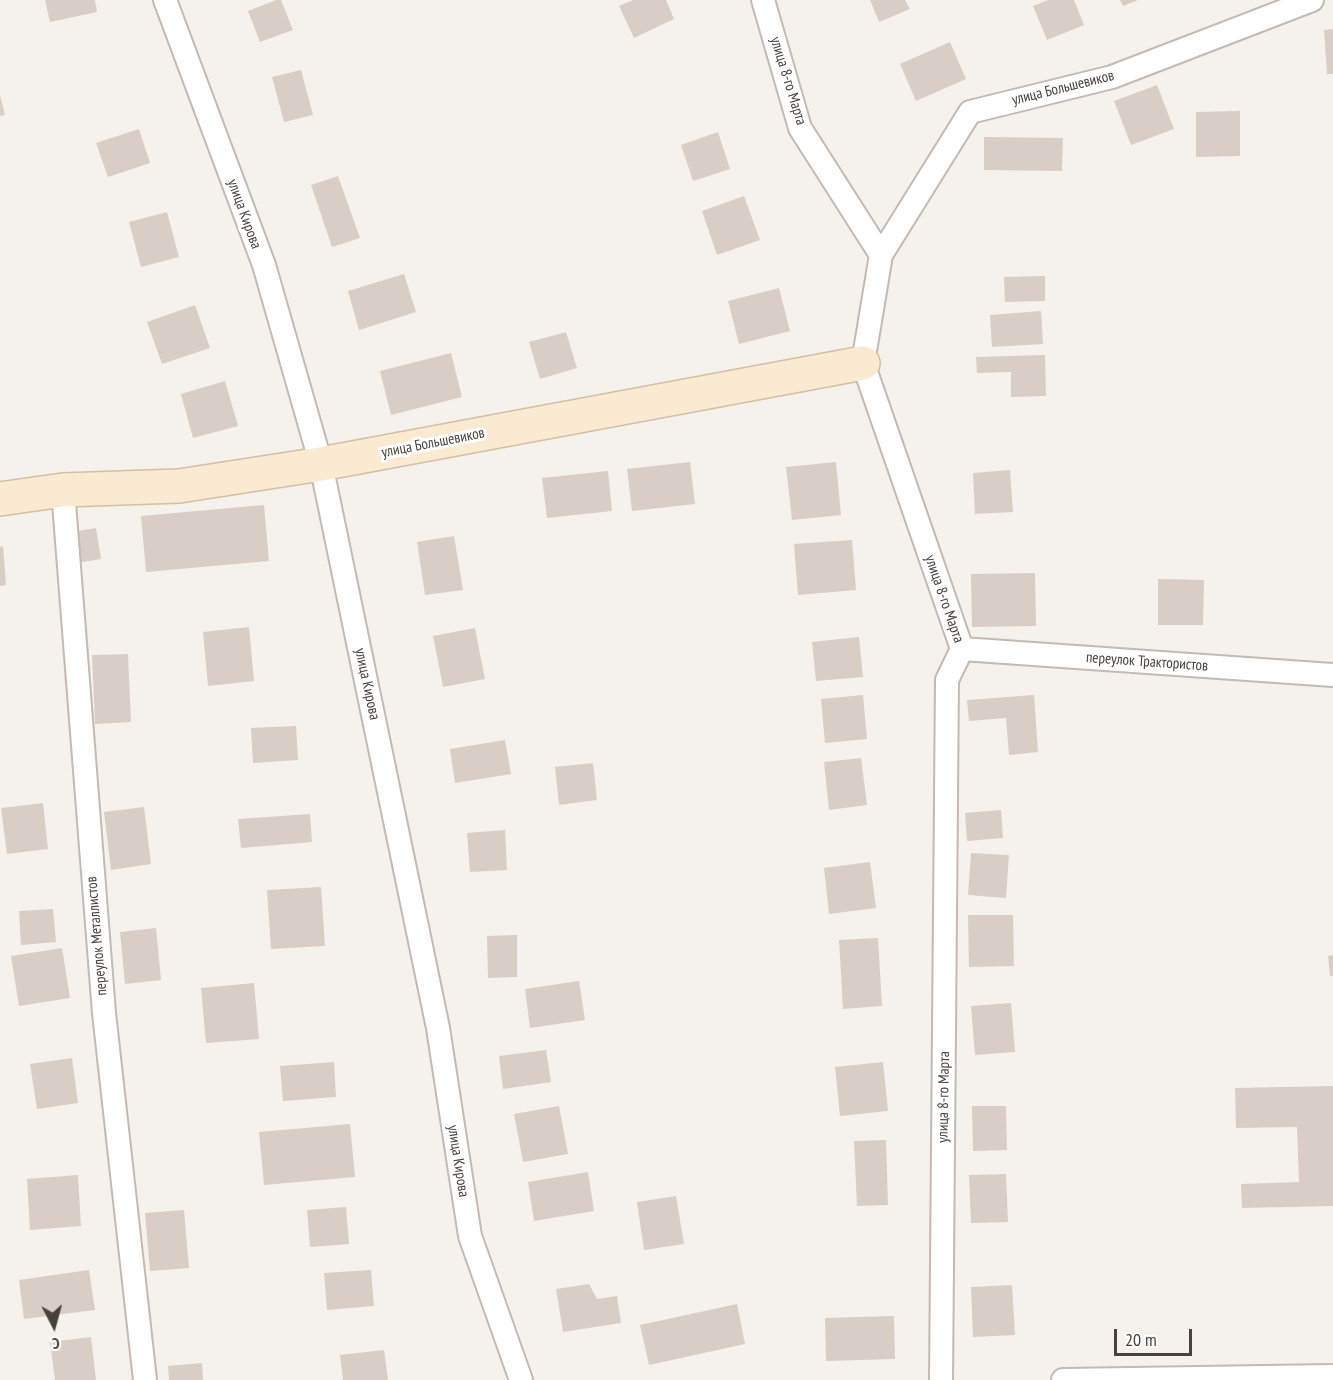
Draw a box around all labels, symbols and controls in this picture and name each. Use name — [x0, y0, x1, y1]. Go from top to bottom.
street label: улица 8-го Марта — [766, 35, 810, 127]
street label: улица Большевиков — [1010, 67, 1116, 109]
street label: улица Кирова — [223, 177, 265, 251]
street label: улица Большевиков — [380, 424, 486, 462]
street label: улица 8-го Марта — [921, 553, 967, 645]
street label: улица Кирова — [351, 646, 383, 722]
street label: переулок Трактористов — [1085, 649, 1209, 675]
street label: переулок Металлистов — [83, 876, 111, 996]
street label: улица 8-го Марта — [934, 1051, 954, 1143]
street label: улица Кирова — [443, 1124, 473, 1198]
north arrow — [24, 1296, 84, 1356]
scale bar — [1117, 1317, 1195, 1355]
text: 20 m — [1125, 1328, 1157, 1351]
text: С — [51, 1334, 61, 1354]

